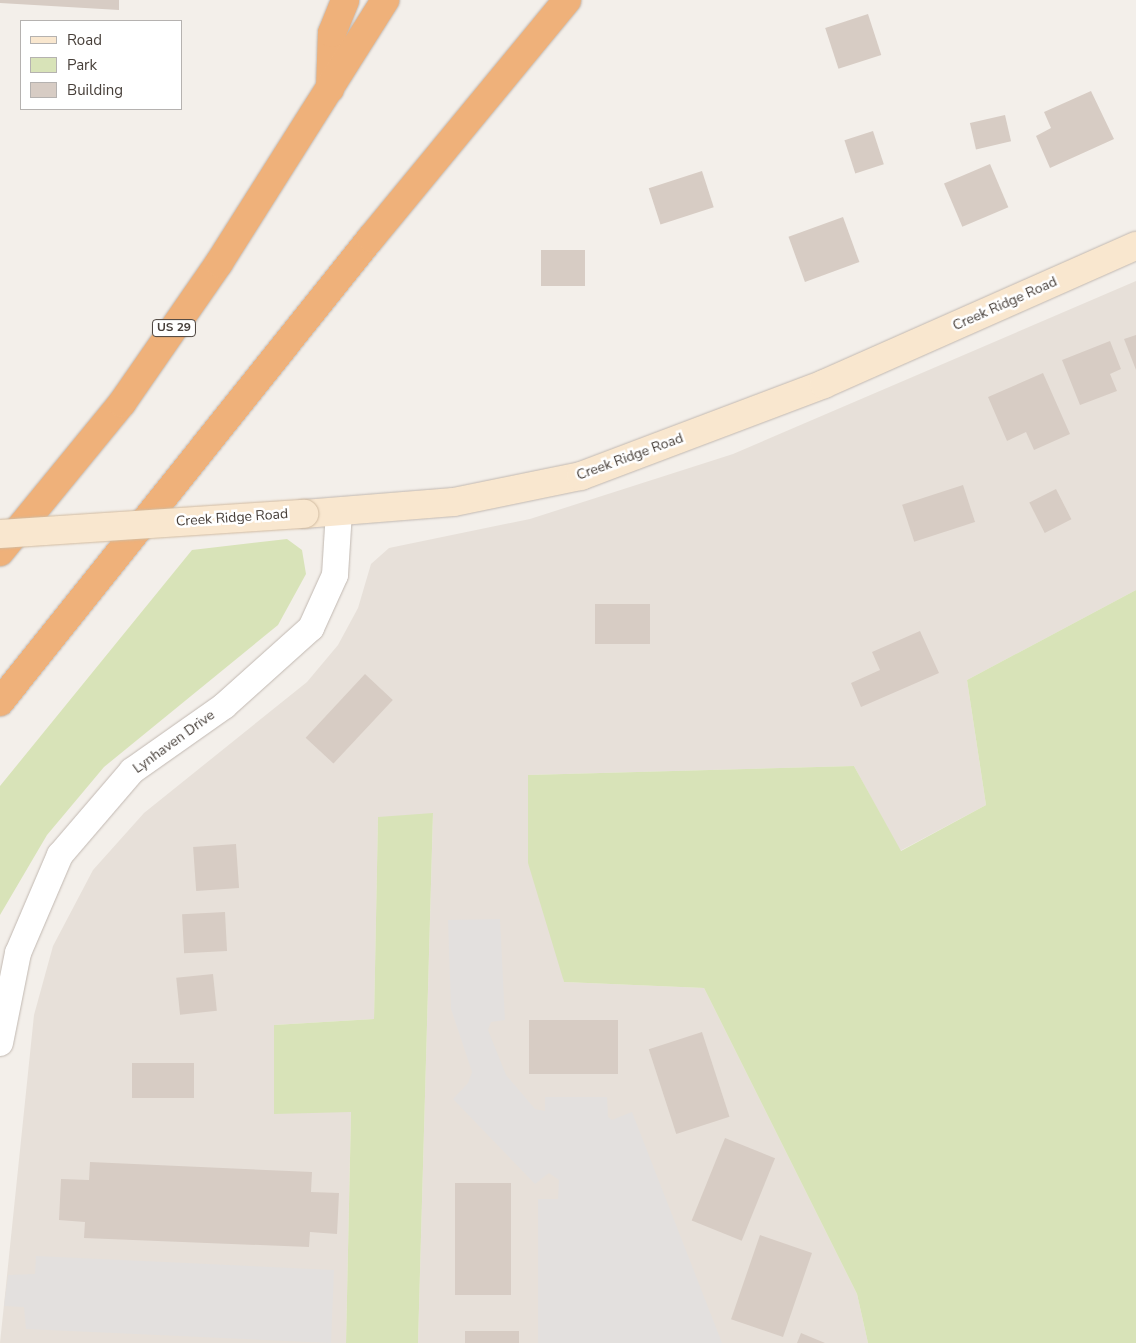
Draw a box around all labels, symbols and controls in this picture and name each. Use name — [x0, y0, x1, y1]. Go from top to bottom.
legend — [20, 20, 182, 110]
text: Road — [67, 30, 102, 50]
text: Park — [67, 55, 97, 75]
text: Building — [67, 80, 123, 100]
street label: Creek Ridge Road — [950, 273, 1060, 335]
road number: US 29 — [152, 318, 196, 338]
street label: Creek Ridge Road — [574, 430, 686, 484]
street label: Creek Ridge Road — [175, 506, 289, 530]
street label: Lynhaven Drive — [130, 707, 218, 777]

